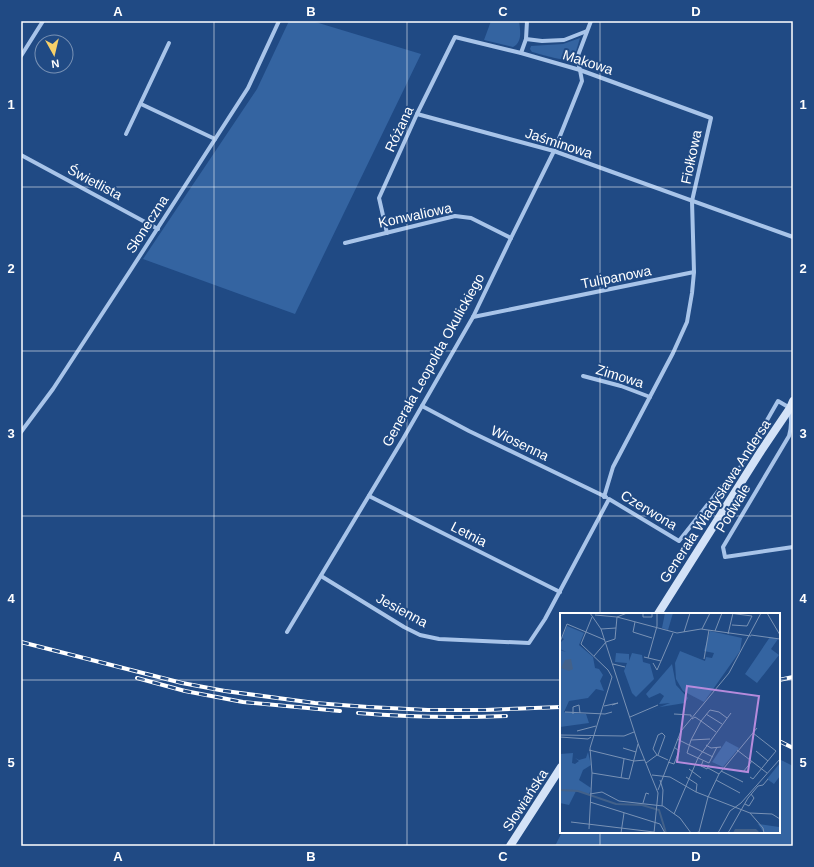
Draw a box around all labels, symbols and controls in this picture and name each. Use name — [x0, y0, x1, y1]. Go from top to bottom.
text: A — [113, 4, 123, 19]
text: B — [306, 4, 316, 19]
text: C — [498, 4, 508, 19]
text: D — [691, 4, 701, 19]
north arrow — [34, 34, 74, 74]
street label: Makowa — [561, 46, 615, 78]
text: N — [51, 57, 60, 70]
text: 1 — [7, 97, 15, 112]
text: 1 — [799, 97, 807, 112]
street label: Różana — [382, 104, 417, 154]
street label: Jaśminowa — [523, 125, 595, 161]
street label: Fiołkowa — [677, 128, 705, 186]
street label: Świetlista — [65, 160, 126, 203]
street label: Słoneczna — [122, 192, 172, 256]
street label: Konwaliowa — [377, 199, 453, 231]
text: 2 — [7, 261, 15, 276]
text: 2 — [799, 261, 807, 276]
street label: Tulipanowa — [580, 262, 653, 292]
street label: Generała Leopolda Okulickiego — [379, 271, 487, 449]
street label: Zimowa — [594, 361, 646, 391]
street label: Generała Władysława Andersa — [656, 416, 774, 586]
street label: Wiosenna — [489, 422, 552, 464]
text: 3 — [7, 426, 15, 441]
text: 3 — [799, 426, 807, 441]
street label: Podwale — [712, 481, 754, 535]
street label: Czerwona — [618, 487, 680, 533]
street label: Letnia — [448, 518, 490, 550]
street label: Jesienna — [374, 590, 431, 630]
text: 4 — [7, 591, 15, 606]
text: 4 — [799, 591, 807, 606]
inset map — [560, 613, 780, 833]
text: 5 — [7, 755, 15, 770]
text: 5 — [799, 755, 807, 770]
street label: Słowiańska — [499, 766, 551, 834]
text: A — [113, 849, 123, 864]
text: B — [306, 849, 316, 864]
text: C — [498, 849, 508, 864]
text: D — [691, 849, 701, 864]

